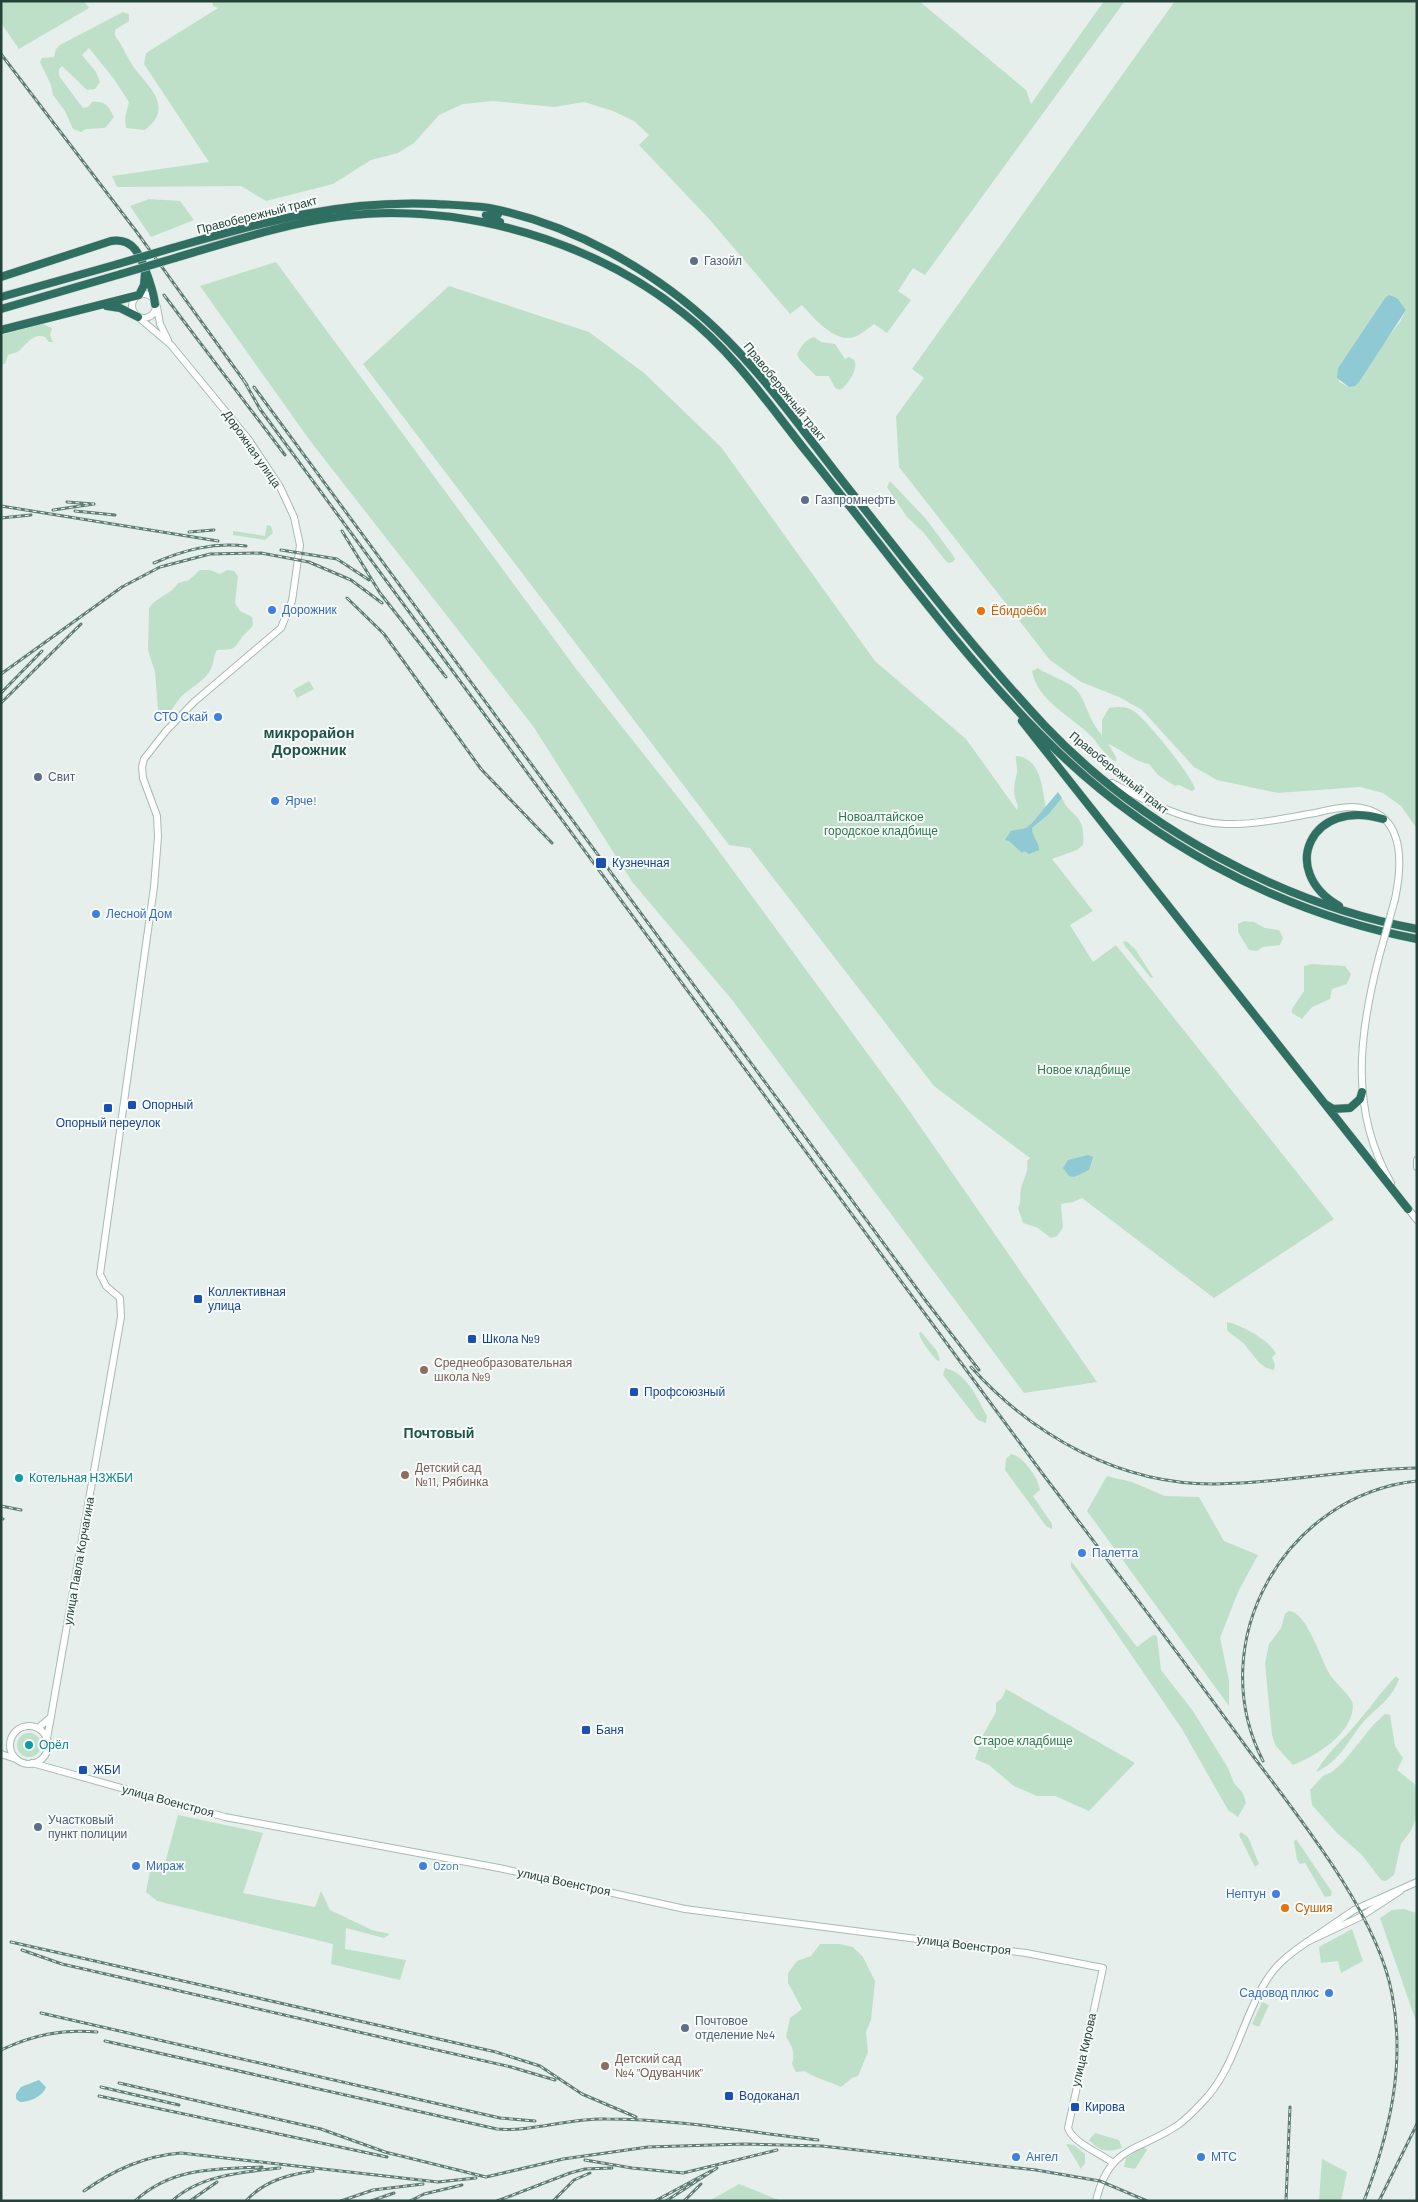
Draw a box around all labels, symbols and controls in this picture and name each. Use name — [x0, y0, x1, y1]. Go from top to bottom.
street label: Правобережный тракт — [195, 192, 319, 237]
place label: Газойл — [704, 253, 742, 267]
marker: Газойл — [688, 255, 700, 267]
street label: Правобережный тракт — [741, 339, 830, 445]
street label: Дорожная улица — [220, 407, 285, 491]
place label: Газпромнефть — [815, 492, 896, 507]
marker: Газпромнефть — [799, 494, 811, 506]
place label: Дорожник — [282, 602, 338, 617]
place label: Ёбидоёби — [991, 603, 1047, 618]
marker: Дорожник — [266, 604, 278, 616]
marker: Ёбидоёби — [975, 605, 987, 617]
place label: СТО Скай — [154, 709, 208, 723]
marker: СТО Скай — [212, 711, 224, 723]
district label: микрорайон Дорожник — [263, 723, 355, 758]
street label: Правобережный тракт — [1067, 728, 1172, 818]
place label: Свит — [48, 769, 76, 783]
marker: Свит — [32, 771, 44, 783]
place label: Ярче! — [285, 793, 317, 808]
marker: Ярче! — [269, 795, 281, 807]
park label: Новоалтайское городское кладбище — [824, 809, 938, 838]
place label: Кузнечная — [612, 855, 669, 870]
marker: Кузнечная — [594, 856, 608, 870]
place label: Лесной Дом — [106, 906, 172, 921]
marker: Лесной Дом — [90, 908, 102, 920]
park label: Новое кладбище — [1037, 1062, 1131, 1077]
place label: Опорный — [142, 1097, 193, 1112]
marker: Опорный — [126, 1099, 138, 1111]
marker: Опорный переулок — [102, 1102, 114, 1114]
place label: Опорный переулок — [56, 1115, 161, 1130]
place label: Коллективная улица — [208, 1284, 286, 1313]
marker: Коллективная улица — [192, 1293, 204, 1305]
place label: Школа №9 — [482, 1331, 540, 1345]
marker: Школа №9 — [466, 1333, 478, 1345]
place label: Среднеобразовательная школа №9 — [434, 1355, 572, 1383]
marker: Среднеобразовательная школа №9 — [418, 1364, 430, 1376]
place label: Профсоюзный — [644, 1384, 725, 1399]
marker: Профсоюзный — [628, 1386, 640, 1398]
district label: Почтовый — [404, 1424, 474, 1441]
place label: Детский сад №11, Рябинка — [415, 1460, 489, 1488]
marker: Детский сад №11, Рябинка — [399, 1469, 411, 1481]
place label: Котельная НЗЖБИ — [29, 1470, 133, 1484]
marker: Котельная НЗЖБИ — [13, 1472, 25, 1484]
street label: улица Павла Корчагина — [60, 1495, 97, 1626]
place label: Палетта — [1092, 1545, 1138, 1559]
marker: Палетта — [1076, 1547, 1088, 1559]
place label: Баня — [596, 1722, 624, 1736]
marker: Баня — [580, 1724, 592, 1736]
park label: Старое кладбище — [973, 1733, 1073, 1748]
place label: Орёл — [39, 1737, 69, 1752]
marker: Орёл — [23, 1739, 35, 1751]
place label: ЖБИ — [93, 1762, 121, 1776]
marker: ЖБИ — [77, 1764, 89, 1776]
street label: улица Военстроя — [120, 1781, 216, 1820]
place label: Участковый пункт полиции — [48, 1812, 127, 1841]
marker: Участковый пункт полиции — [32, 1821, 44, 1833]
place label: Мираж — [146, 1858, 184, 1873]
place label: Ozon — [433, 1858, 459, 1872]
marker: Мираж — [130, 1860, 142, 1872]
marker: Ozon — [417, 1860, 429, 1872]
street label: улица Военстроя — [516, 1864, 612, 1899]
place label: Нептун — [1226, 1886, 1266, 1901]
marker: Нептун — [1270, 1888, 1282, 1900]
place label: Сушия — [1295, 1900, 1333, 1915]
marker: Сушия — [1279, 1902, 1291, 1914]
street label: улица Военстроя — [916, 1931, 1012, 1958]
place label: Садовод плюс — [1239, 1985, 1319, 2000]
marker: Садовод плюс — [1323, 1987, 1335, 1999]
street label: улица Кирова — [1068, 2011, 1099, 2088]
place label: Почтовое отделение №4 — [695, 2013, 775, 2042]
marker: Почтовое отделение №4 — [679, 2022, 691, 2034]
place label: Детский сад №4 "Одуванчик" — [615, 2051, 703, 2080]
marker: Детский сад №4 "Одуванчик" — [599, 2060, 611, 2072]
place label: Водоканал — [739, 2088, 800, 2103]
marker: Водоканал — [723, 2090, 735, 2102]
place label: Кирова — [1085, 2099, 1125, 2114]
marker: Кирова — [1069, 2101, 1081, 2113]
place label: Ангел — [1026, 2149, 1058, 2163]
place label: МТС — [1211, 2149, 1237, 2163]
marker: Ангел — [1010, 2151, 1022, 2163]
marker: МТС — [1195, 2151, 1207, 2163]

